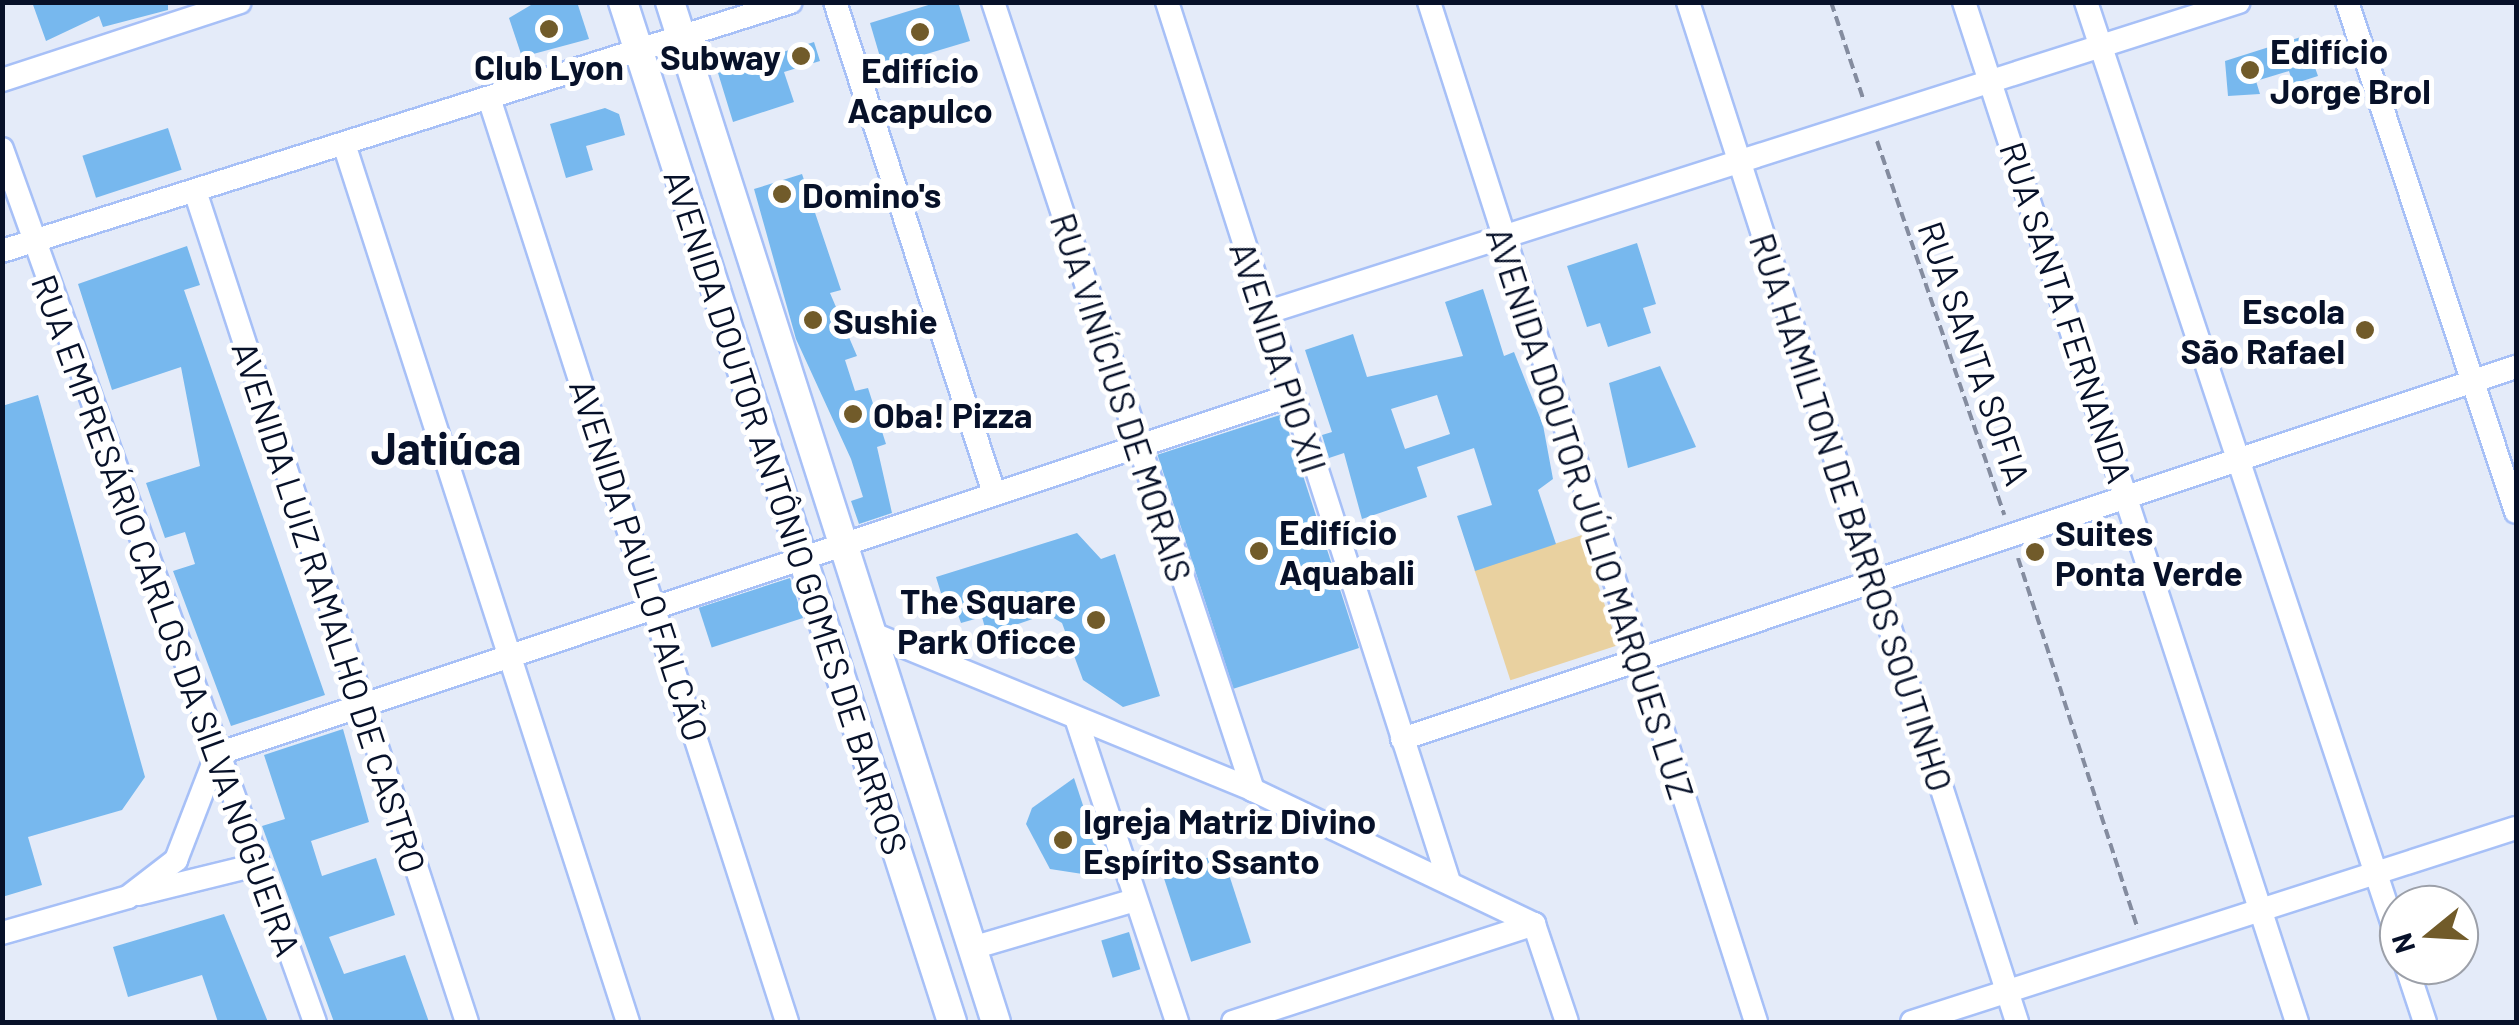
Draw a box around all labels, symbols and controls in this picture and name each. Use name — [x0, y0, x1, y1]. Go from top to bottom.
marker: Club Lyon — [538, 18, 560, 40]
marker: Edifício Acapulco — [909, 21, 931, 43]
place label: Edifício Jorge Brol — [2270, 29, 2431, 111]
place label: Subway — [660, 35, 781, 77]
place label: Club Lyon — [474, 45, 624, 87]
marker: Subway — [790, 45, 812, 67]
place label: Edifício Acapulco — [847, 48, 993, 130]
marker: Edifício Jorge Brol — [2239, 59, 2261, 81]
street label: RUA SANTA FERNANDA — [1992, 136, 2142, 488]
street label: AVENIDA DOUTOR ANTÔNIO GOMES DE BARROS — [656, 164, 918, 860]
place label: Domino's — [802, 173, 941, 215]
marker: Domino's — [771, 183, 793, 205]
street label: RUA VINÍCIUS DE MORAIS — [1043, 207, 1201, 587]
street label: RUA SANTA SOFIA — [1910, 216, 2040, 490]
street label: AVENIDA DOUTOR JÚLIO MARQUES LUZ — [1479, 222, 1703, 804]
street label: RUA HAMILTON DE BARROS SOUTINHO — [1742, 228, 1962, 796]
street label: AVENIDA PIO XII — [1222, 236, 1336, 478]
street label: RUA EMPRESÁRIO CARLOS DA SILVA NOGUEIRA — [24, 269, 310, 961]
place label: Escola São Rafael — [2181, 289, 2345, 371]
place label: Sushie — [833, 299, 938, 341]
marker: Sushie — [802, 309, 824, 331]
marker: Escola São Rafael — [2354, 319, 2376, 341]
street label: AVENIDA LUIZ RAMALHO DE CASTRO — [224, 336, 436, 878]
street label: AVENIDA PAULO FALCÃO — [562, 374, 718, 746]
place label: Oba! Pizza — [873, 393, 1033, 435]
marker: Oba! Pizza — [842, 403, 864, 425]
district label: Jatiúca — [371, 421, 521, 475]
place label: Edifício Aquabali — [1279, 510, 1415, 592]
place label: Suites Ponta Verde — [2055, 511, 2243, 593]
marker: Edifício Aquabali — [1248, 540, 1270, 562]
marker: Suites Ponta Verde — [2024, 541, 2046, 563]
place label: The Square Park Oficce — [897, 579, 1076, 661]
marker: The Square Park Oficce — [1085, 609, 1107, 631]
place label: Igreja Matriz Divino Espírito Ssanto — [1083, 799, 1376, 881]
marker: Igreja Matriz Divino Espírito Ssanto — [1052, 829, 1074, 851]
north arrow — [2379, 885, 2479, 985]
text: N — [2383, 930, 2421, 958]

